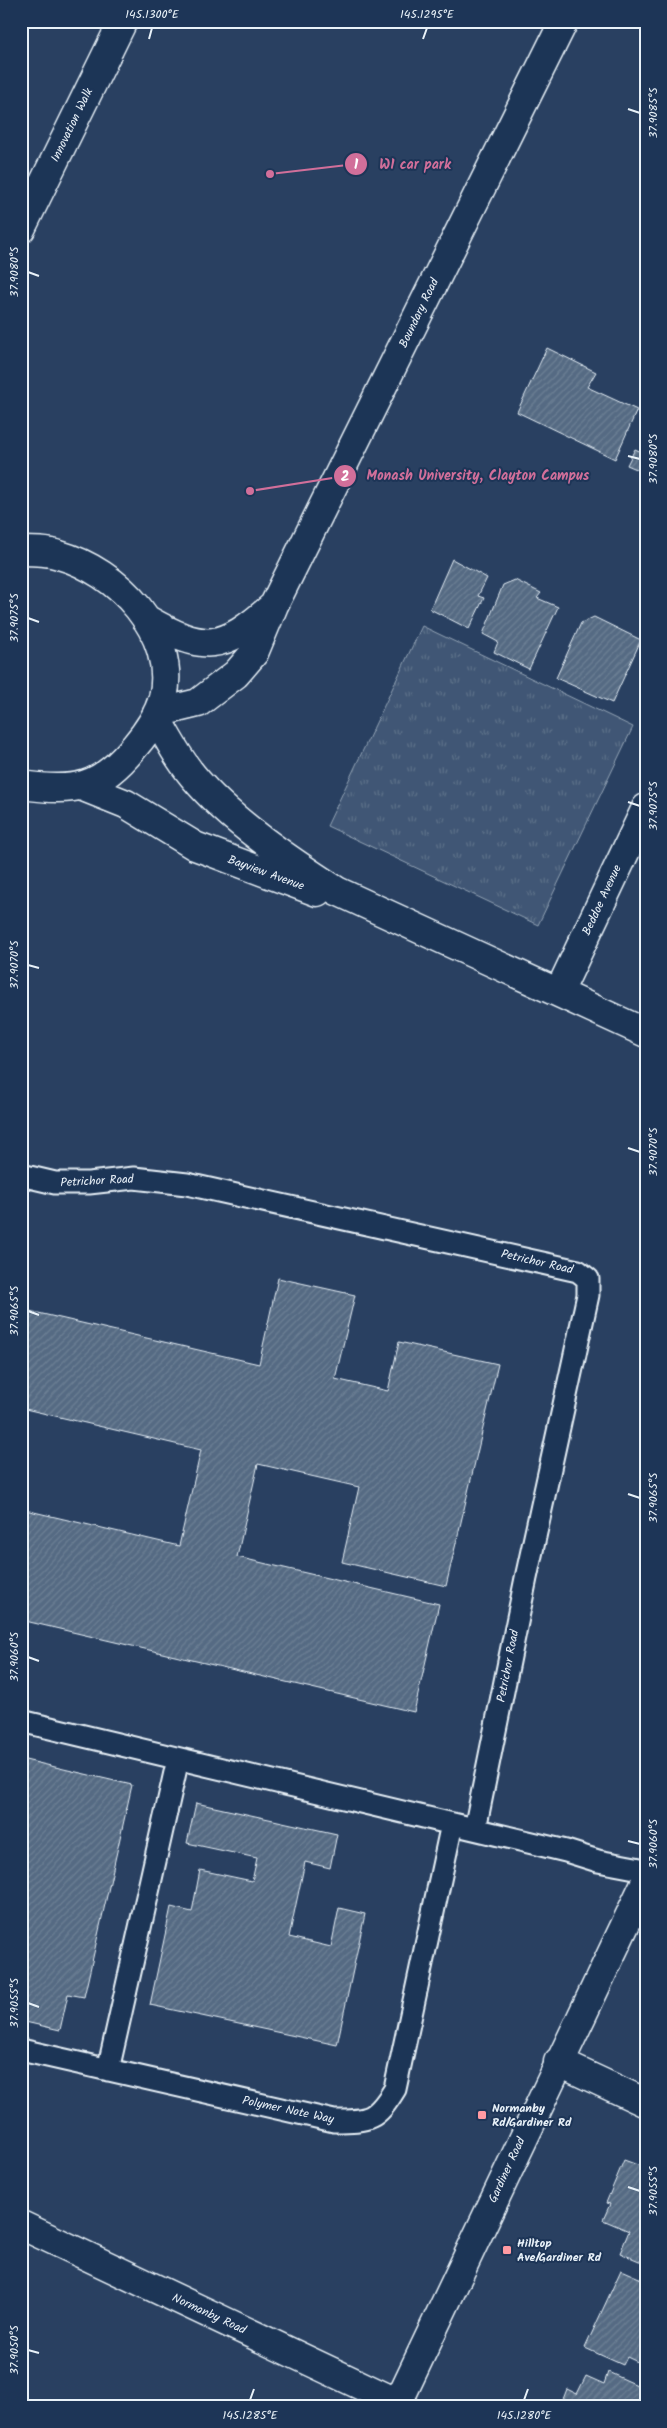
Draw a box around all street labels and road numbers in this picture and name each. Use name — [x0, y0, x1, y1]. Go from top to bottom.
street label: Innovation Walk — [46, 84, 98, 165]
street label: Boundary Road — [394, 274, 444, 351]
street label: Bayview Avenue — [225, 850, 308, 896]
street label: Beddoe Avenue — [577, 861, 627, 938]
street label: Petrichor Road — [60, 1170, 135, 1192]
street label: Petrichor Road — [499, 1244, 576, 1280]
street label: Petrichor Road — [492, 1627, 525, 1704]
street label: Polymer Note Way — [240, 2091, 336, 2129]
street label: Gardiner Road — [484, 2133, 531, 2206]
street label: Normanby Road — [169, 2289, 250, 2340]

